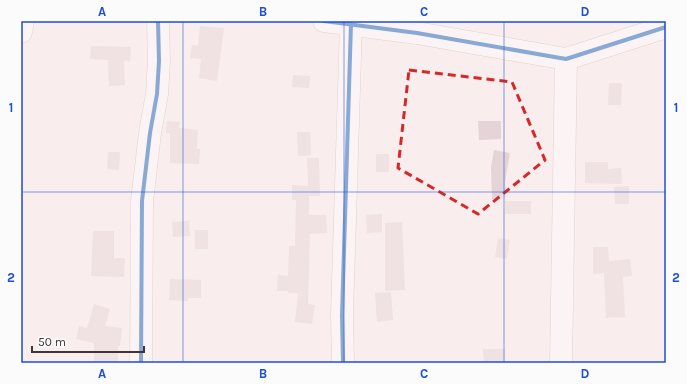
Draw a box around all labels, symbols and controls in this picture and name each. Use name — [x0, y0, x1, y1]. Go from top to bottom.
text: A — [98, 4, 106, 19]
text: B — [259, 4, 267, 19]
text: C — [420, 4, 428, 19]
text: D — [581, 4, 590, 19]
text: 1 — [9, 100, 13, 115]
text: 1 — [674, 100, 678, 115]
text: 2 — [7, 270, 15, 285]
text: 2 — [672, 270, 680, 285]
scale bar — [32, 328, 144, 354]
text: 50 m — [38, 335, 66, 349]
text: A — [98, 366, 106, 381]
text: B — [259, 366, 267, 381]
text: C — [420, 366, 428, 381]
text: D — [581, 366, 590, 381]

